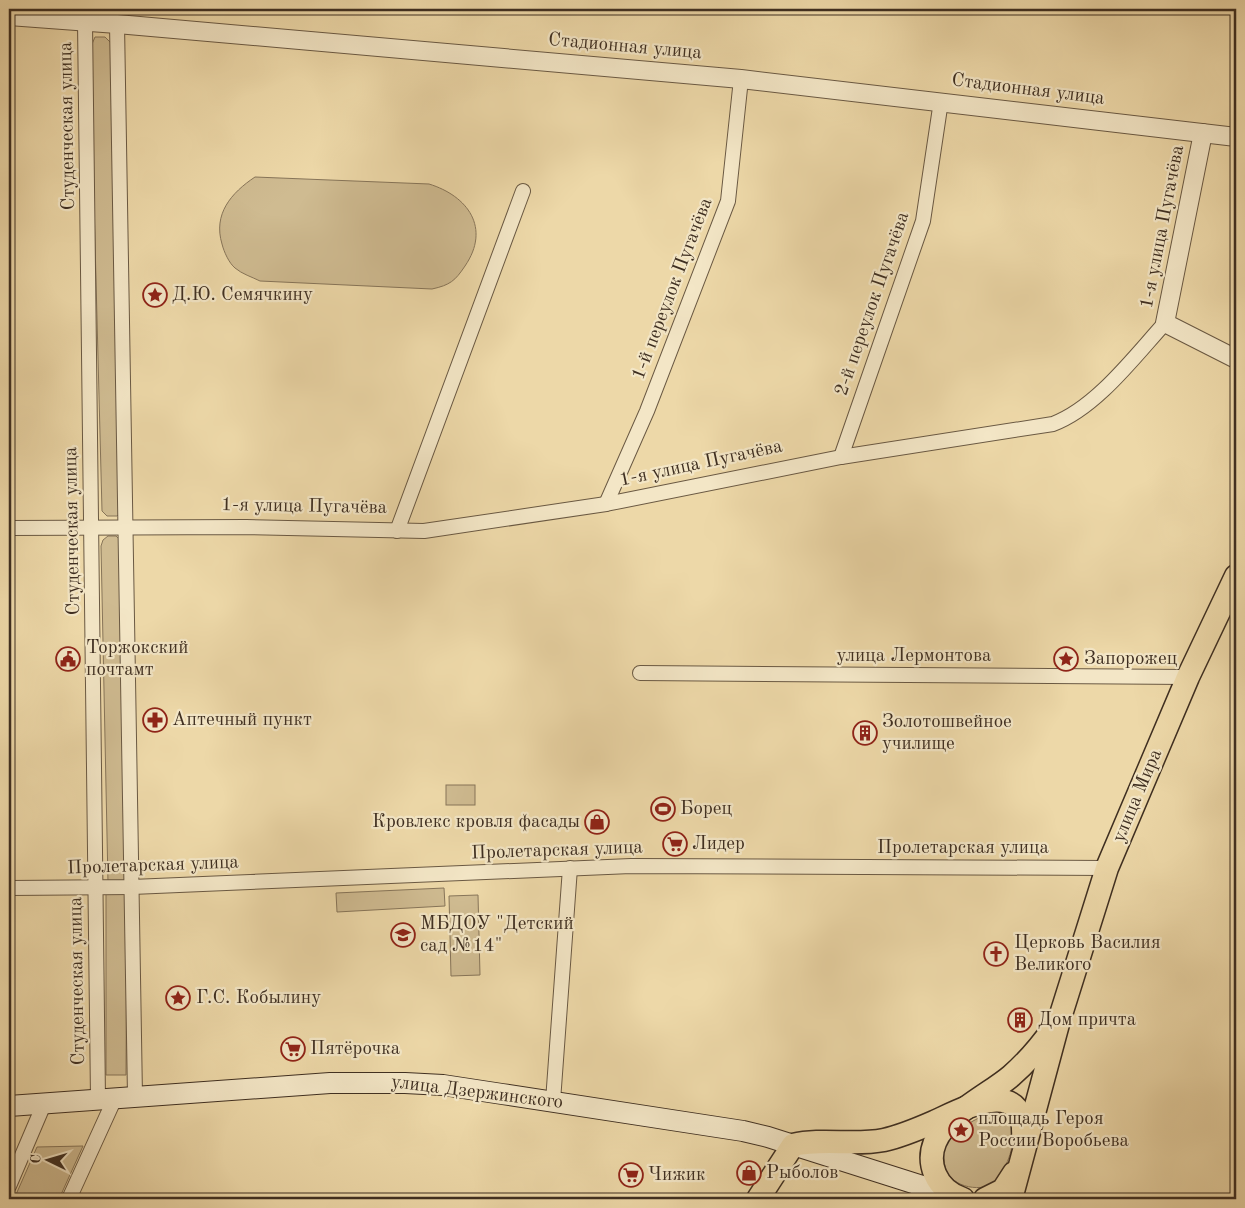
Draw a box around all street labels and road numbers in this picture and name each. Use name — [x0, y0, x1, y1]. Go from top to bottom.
street label: Стадионная улица — [547, 31, 703, 63]
street label: Студенческая улица — [57, 41, 79, 210]
street label: Стадионная улица — [950, 71, 1106, 109]
street label: 1-я улица Пугачёва — [1138, 143, 1188, 310]
street label: 1-й переулок Пугачёва — [630, 195, 717, 383]
street label: 2-й переулок Пугачёва — [833, 209, 914, 398]
street label: 1-я улица Пугачёва — [618, 437, 785, 491]
street label: Студенческая улица — [62, 446, 84, 615]
street label: 1-я улица Пугачёва — [221, 496, 388, 518]
street label: улица Лермонтова — [837, 647, 992, 666]
street label: улица Мира — [1110, 746, 1166, 845]
street label: Пролетарская улица — [471, 838, 644, 863]
street label: Пролетарская улица — [877, 839, 1049, 858]
street label: Пролетарская улица — [67, 853, 240, 878]
street label: Студенческая улица — [67, 896, 89, 1065]
street label: улица Дзержинского — [390, 1073, 564, 1113]

